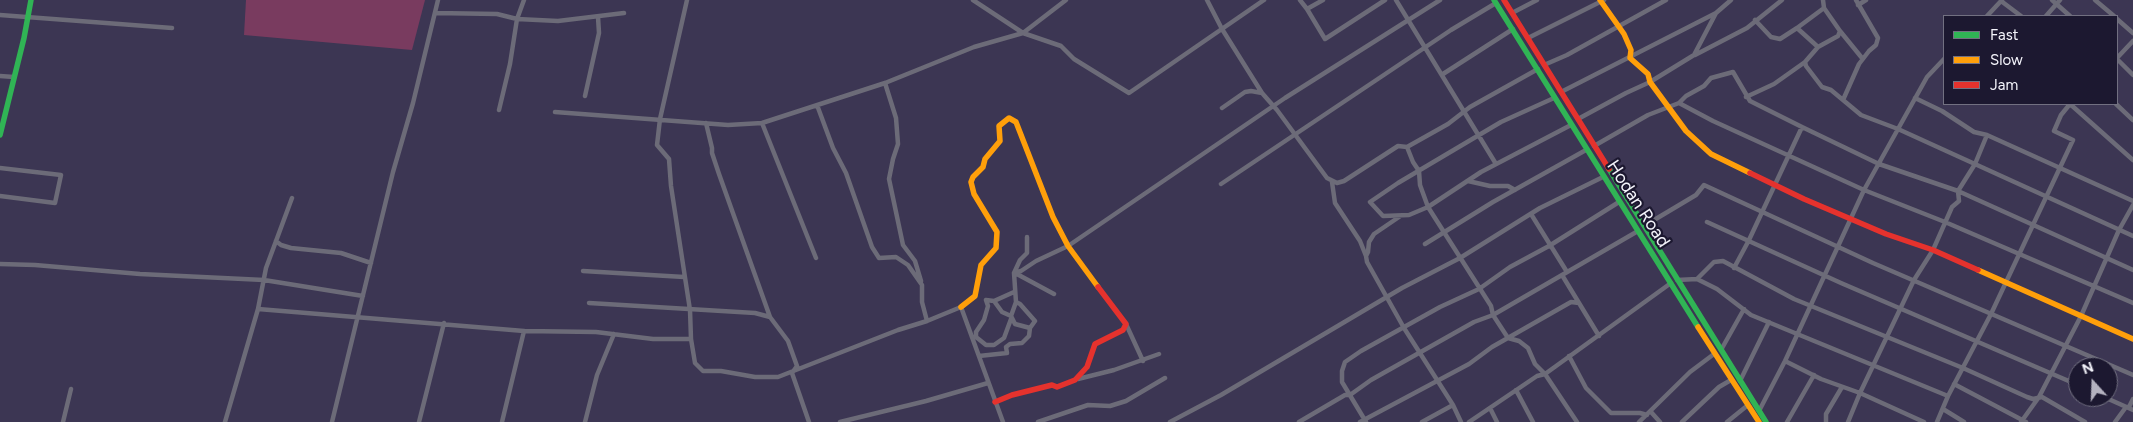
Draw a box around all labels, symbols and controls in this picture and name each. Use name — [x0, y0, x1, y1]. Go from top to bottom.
legend — [1943, 15, 2118, 105]
text: Fast — [1990, 26, 2018, 44]
text: Slow — [1990, 51, 2023, 69]
text: Jam — [1990, 76, 2018, 94]
street label: Hodan Road — [1602, 156, 1674, 252]
north arrow — [2068, 357, 2118, 407]
text: N — [2080, 359, 2096, 378]

